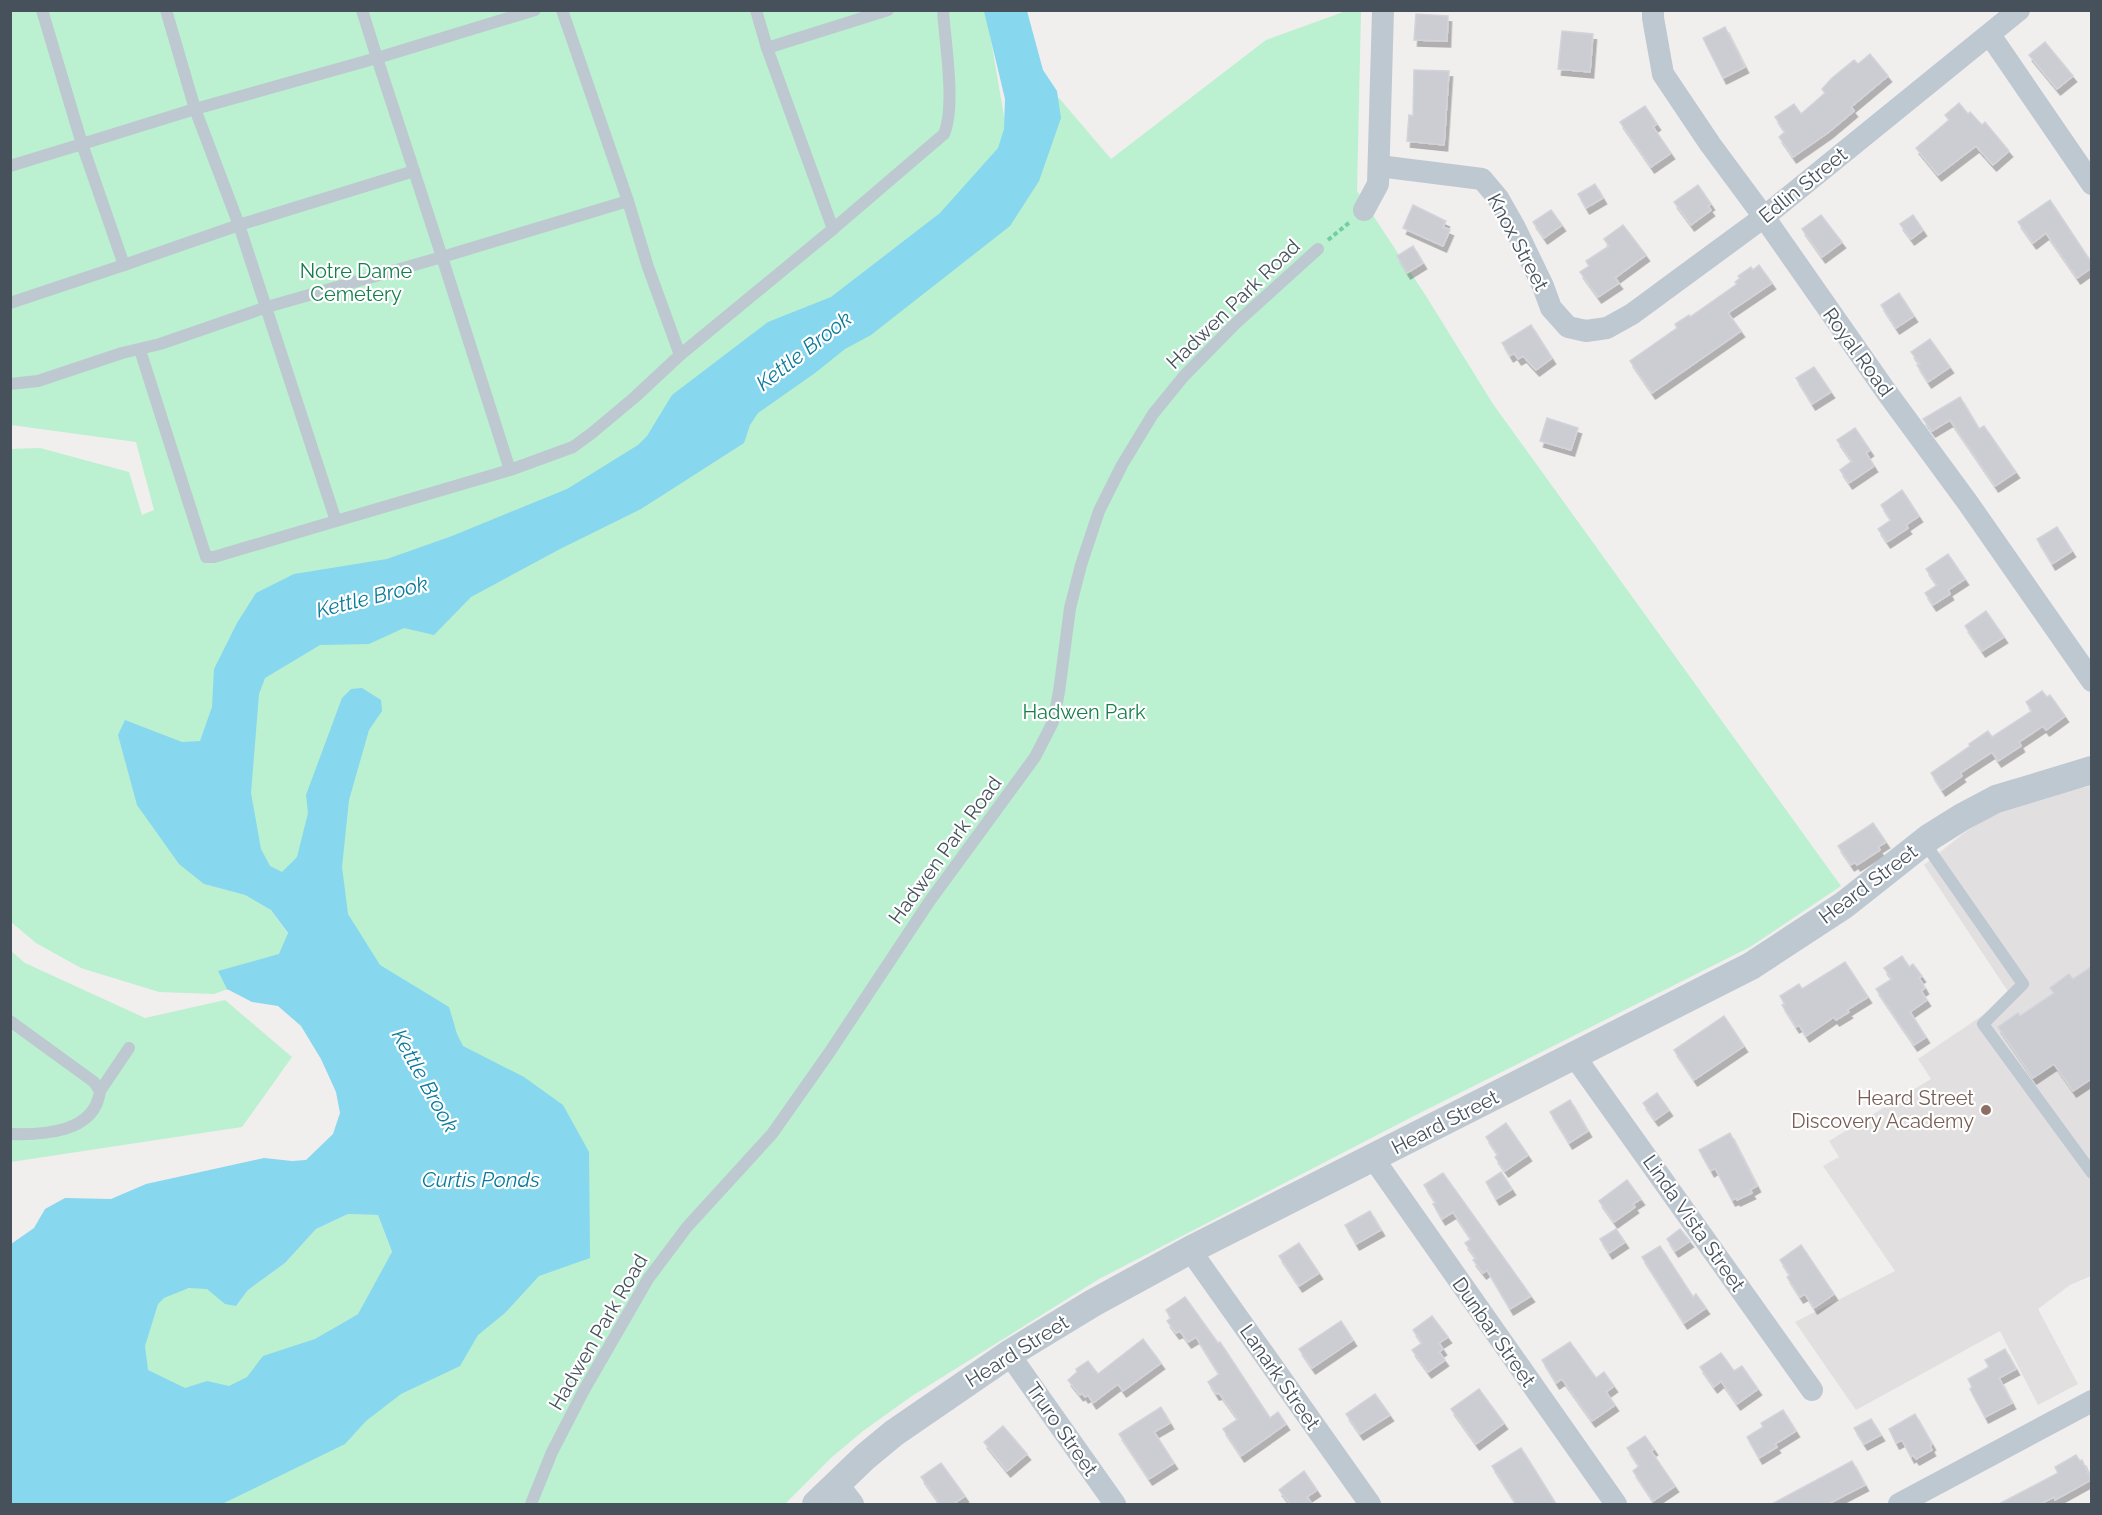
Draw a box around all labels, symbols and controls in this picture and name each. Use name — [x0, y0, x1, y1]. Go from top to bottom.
street label: Edlin Street — [1754, 142, 1852, 228]
street label: Knox Street — [1482, 189, 1554, 295]
street label: Hadwen Park Road — [1161, 234, 1305, 374]
park label: Notre Dame Cemetery — [300, 259, 413, 306]
street label: Royal Road — [1818, 303, 1898, 401]
water label: Kettle Brook — [751, 306, 856, 396]
water label: Kettle Brook — [313, 571, 430, 622]
park label: Hadwen Park — [1022, 700, 1146, 724]
street label: Hadwen Park Road — [883, 772, 1007, 928]
street label: Heard Street — [1814, 839, 1922, 929]
water label: Kettle Brook — [387, 1025, 464, 1137]
street label: Heard Street — [1387, 1085, 1503, 1159]
place label: Heard Street Discovery Academy — [1791, 1086, 1974, 1133]
marker: Heard Street Discovery Academy — [1979, 1103, 1993, 1117]
street label: Linda Vista Street — [1638, 1150, 1750, 1296]
water label: Curtis Ponds — [422, 1167, 540, 1192]
street label: Hadwen Park Road — [544, 1250, 652, 1414]
street label: Dunbar Street — [1447, 1273, 1541, 1392]
street label: Heard Street — [961, 1310, 1073, 1392]
street label: Lanark Street — [1235, 1320, 1325, 1435]
street label: Truro Street — [1021, 1378, 1103, 1481]

